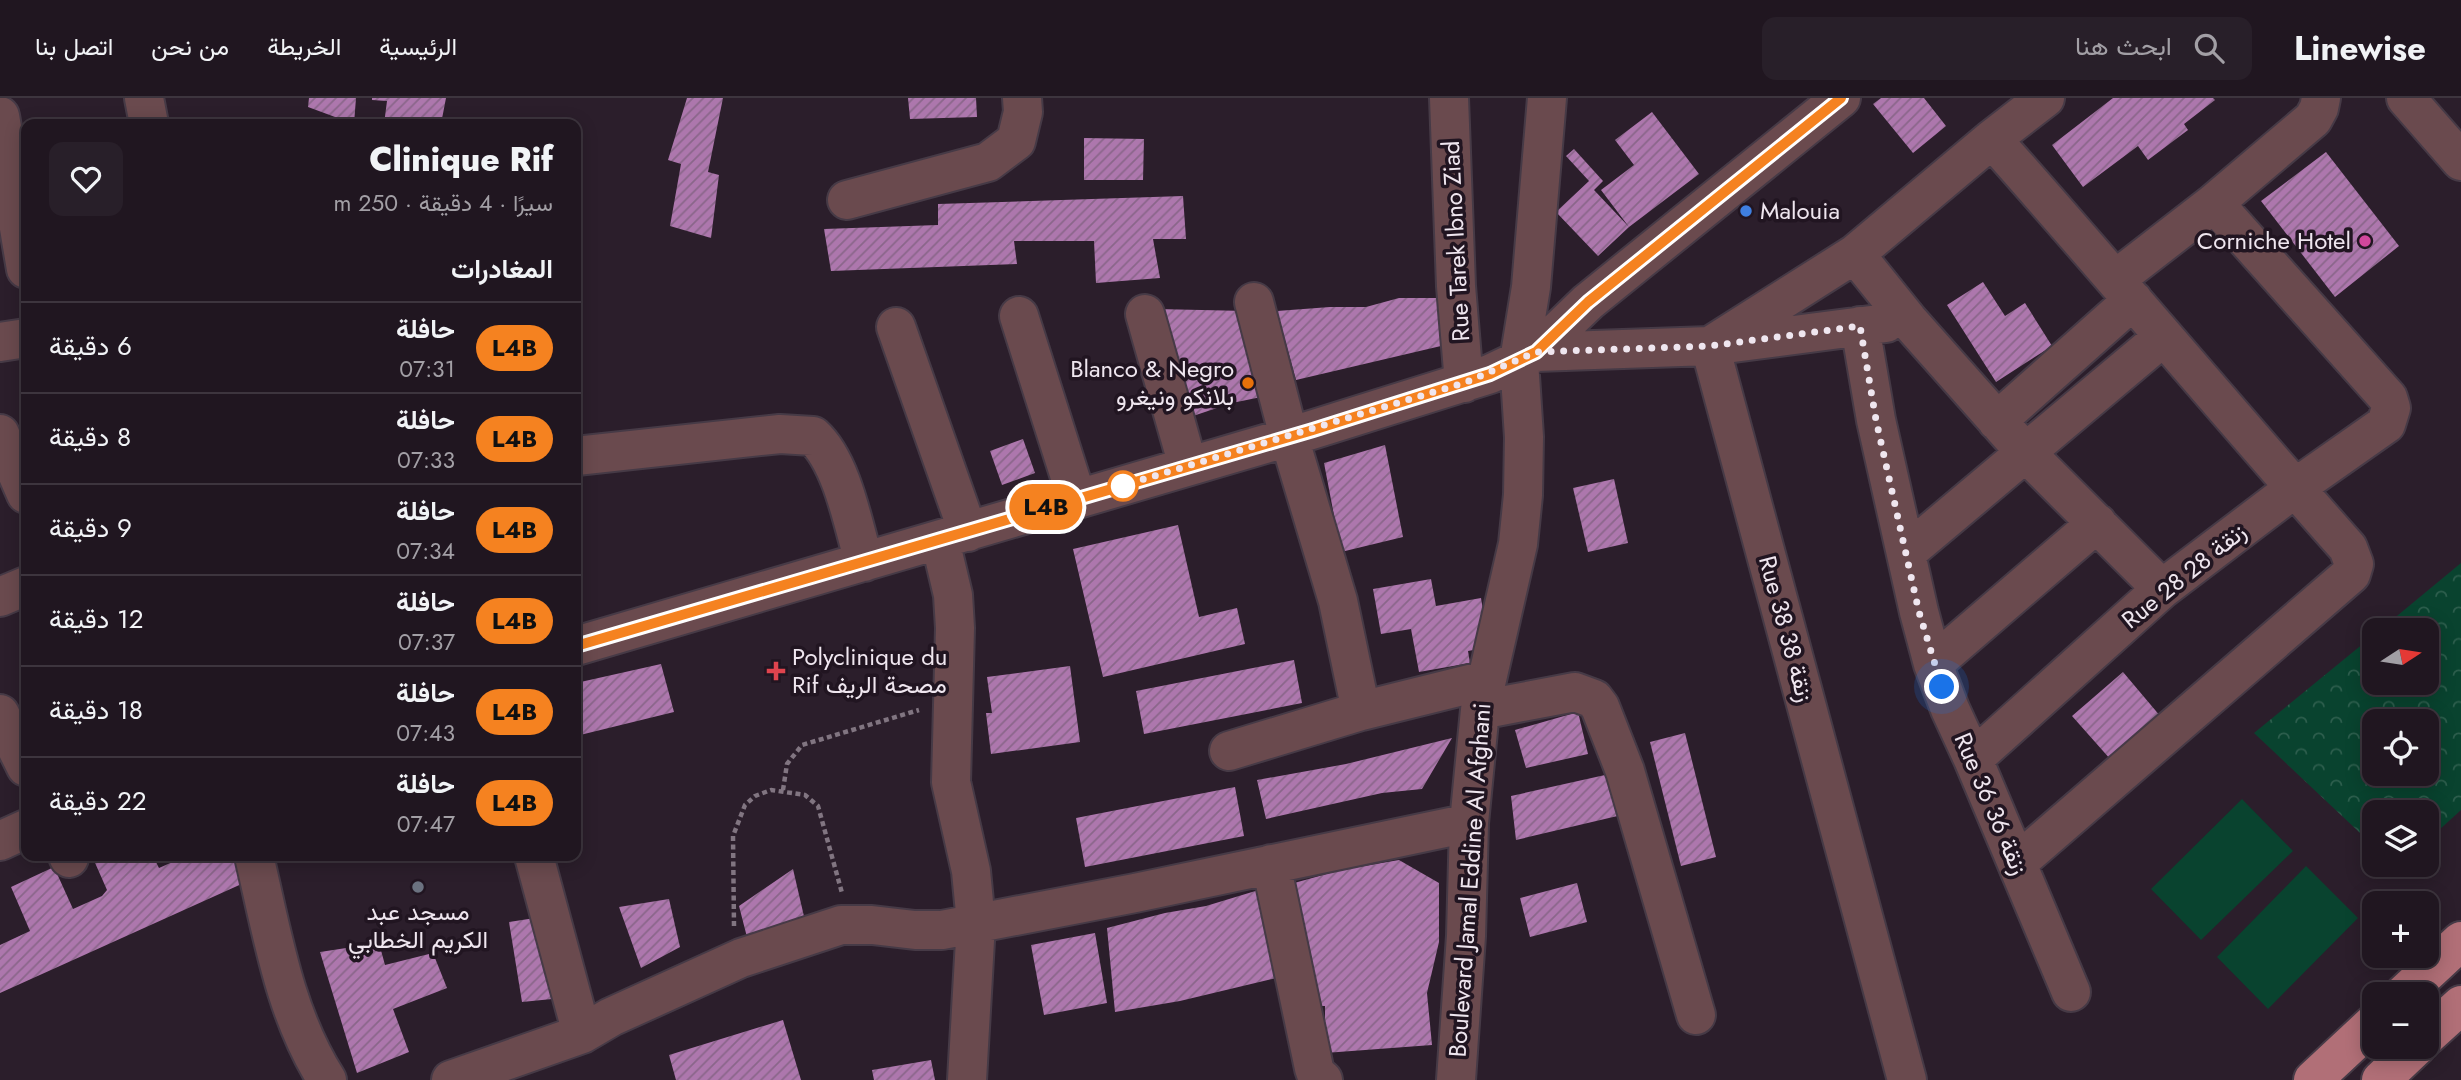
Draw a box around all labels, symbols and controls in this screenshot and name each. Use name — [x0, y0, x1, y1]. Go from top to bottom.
search box — [1762, 17, 2252, 80]
text: Linewise — [2294, 25, 2426, 72]
text: ابحث هنا — [2075, 27, 2172, 65]
text: اتصل بنا — [35, 29, 113, 64]
text: من نحن — [151, 29, 229, 64]
text: الخريطة — [267, 29, 341, 64]
text: الرئيسية — [379, 29, 457, 64]
icon: search — [2190, 29, 2228, 67]
text: Clinique Rif — [369, 136, 553, 183]
street label: Rue Tarek Ibno Ziad — [1433, 140, 1478, 342]
button: heart — [49, 142, 123, 216]
text: سيرًا · 4 دقيقة · 250 m — [333, 186, 553, 220]
place label: Malouia — [1760, 193, 1840, 228]
marker: Malouia — [1738, 203, 1754, 219]
place label: Corniche Hotel — [2197, 223, 2351, 258]
marker: Corniche Hotel — [2357, 233, 2373, 249]
text: المغادرات — [451, 250, 553, 288]
text: حافلة — [396, 310, 455, 348]
text: 6 دقيقة — [49, 327, 132, 365]
text: L4B — [492, 330, 537, 365]
place label: Blanco & Negro بلانكو ونيغرو — [1070, 351, 1234, 414]
text: 07:31 — [399, 352, 455, 386]
marker: Blanco & Negro بلانكو ونيغرو — [1240, 375, 1256, 391]
text: حافلة — [396, 401, 455, 439]
text: 8 دقيقة — [49, 418, 131, 456]
text: L4B — [492, 421, 537, 456]
text: 07:33 — [397, 443, 455, 477]
unlabelled marker — [1108, 471, 1138, 501]
line badge: L4B — [1006, 484, 1086, 530]
text: L4B — [1023, 489, 1069, 524]
text: حافلة — [396, 492, 455, 530]
text: 9 دقيقة — [49, 509, 132, 547]
text: L4B — [492, 512, 537, 547]
street label: Rue 28 زنقة 28 — [2114, 514, 2254, 637]
text: 07:34 — [396, 534, 455, 568]
street label: Rue 38 زنقة 38 — [1750, 552, 1823, 706]
text: حافلة — [396, 583, 455, 621]
text: 12 دقيقة — [49, 600, 143, 638]
text: L4B — [492, 603, 537, 638]
north arrow — [2362, 618, 2440, 695]
map controls — [2362, 618, 2439, 1059]
text: 07:37 — [398, 625, 455, 659]
place label: Polyclinique du Rif مصحة الريف — [792, 639, 947, 702]
marker: Polyclinique du Rif مصحة الريف — [766, 661, 786, 681]
your location — [1924, 669, 1959, 704]
text: حافلة — [396, 674, 455, 712]
text: 18 دقيقة — [49, 691, 143, 729]
text: L4B — [492, 694, 537, 729]
street label: Boulevard Jamal Eddine Al Afghani — [1440, 702, 1499, 1058]
button: locate — [2362, 709, 2439, 786]
text: 07:43 — [396, 716, 455, 750]
street label: Rue 36 زنقة 36 — [1946, 727, 2037, 880]
text: حافلة — [396, 765, 455, 803]
text: 22 دقيقة — [49, 782, 147, 820]
text: L4B — [492, 785, 537, 820]
button: layers — [2362, 800, 2439, 877]
text: 07:47 — [397, 807, 455, 841]
marker: مسجد عبد الكريم الخطابي — [410, 879, 426, 895]
button: + — [2362, 891, 2439, 968]
place label: مسجد عبد الكريم الخطابي — [348, 894, 488, 959]
button: − — [2362, 982, 2439, 1059]

